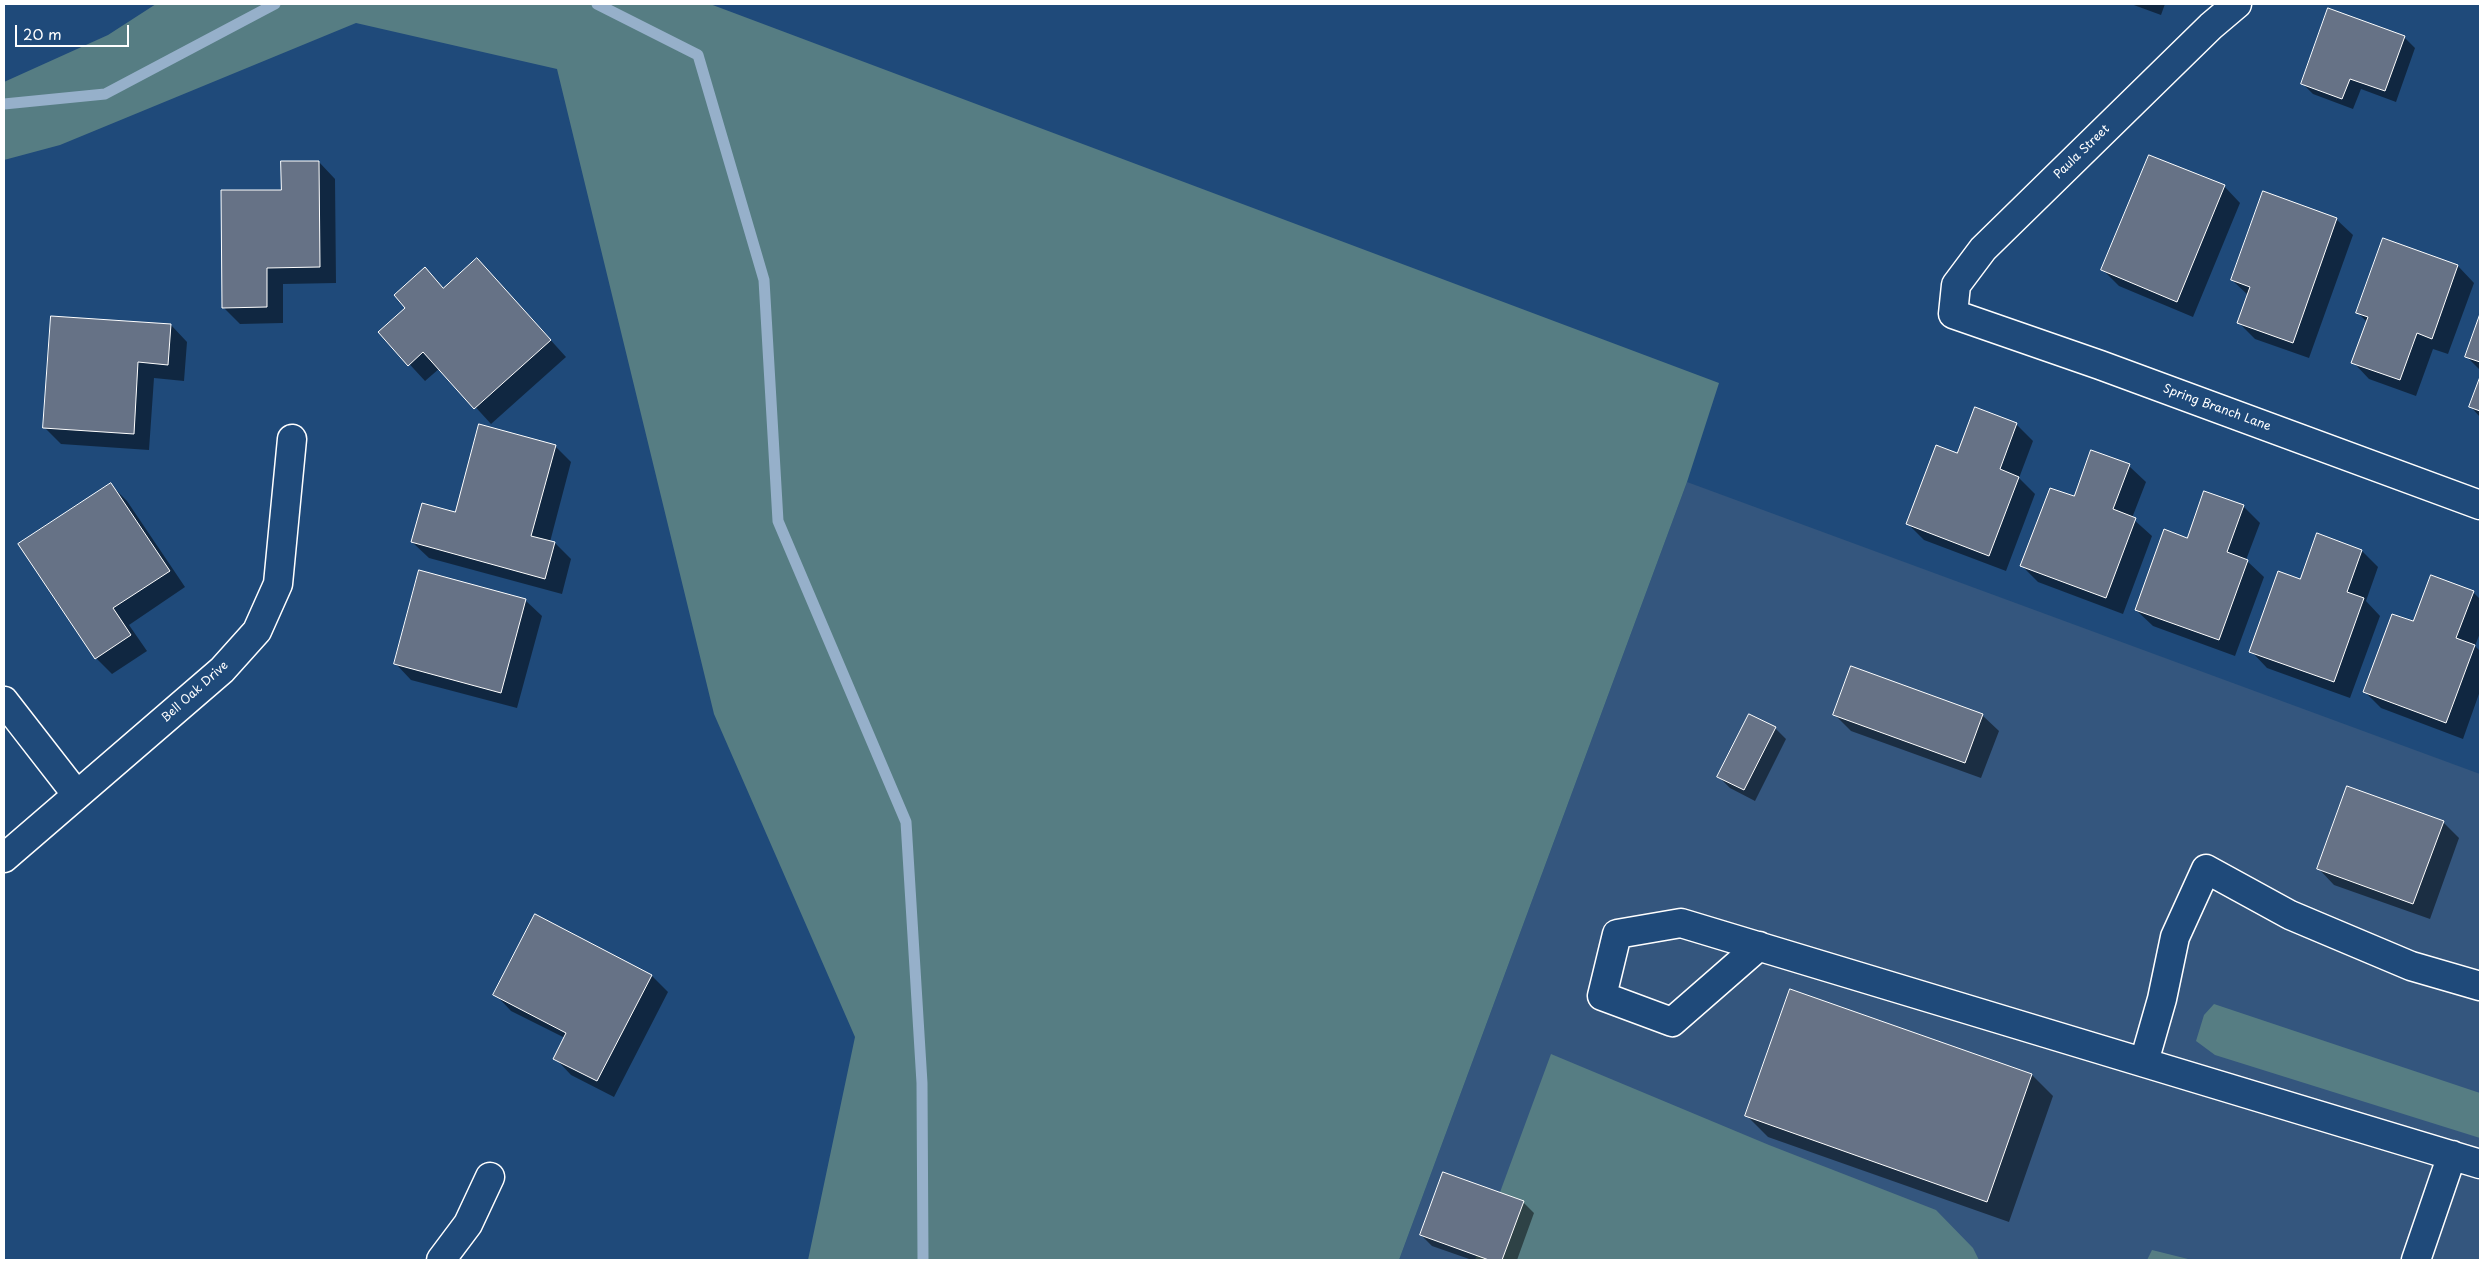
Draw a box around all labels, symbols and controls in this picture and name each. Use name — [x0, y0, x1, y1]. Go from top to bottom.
scale bar — [18, 15, 131, 47]
text: 20 m — [23, 22, 62, 45]
street label: Paula Street — [2051, 122, 2113, 182]
street label: Spring Branch Lane — [2161, 382, 2273, 434]
street label: Bell Oak Drive — [159, 658, 231, 726]

